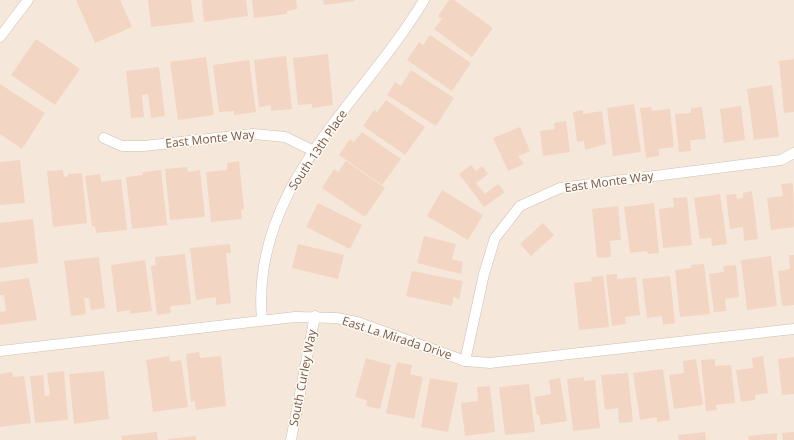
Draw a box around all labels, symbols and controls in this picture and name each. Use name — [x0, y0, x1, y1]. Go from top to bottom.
street label: South 13th Place — [284, 106, 351, 193]
street label: East Monte Way — [164, 125, 256, 152]
street label: East Monte Way — [563, 167, 656, 196]
street label: East La Mirada Drive — [340, 312, 454, 363]
street label: South Curley Way — [285, 327, 320, 428]

